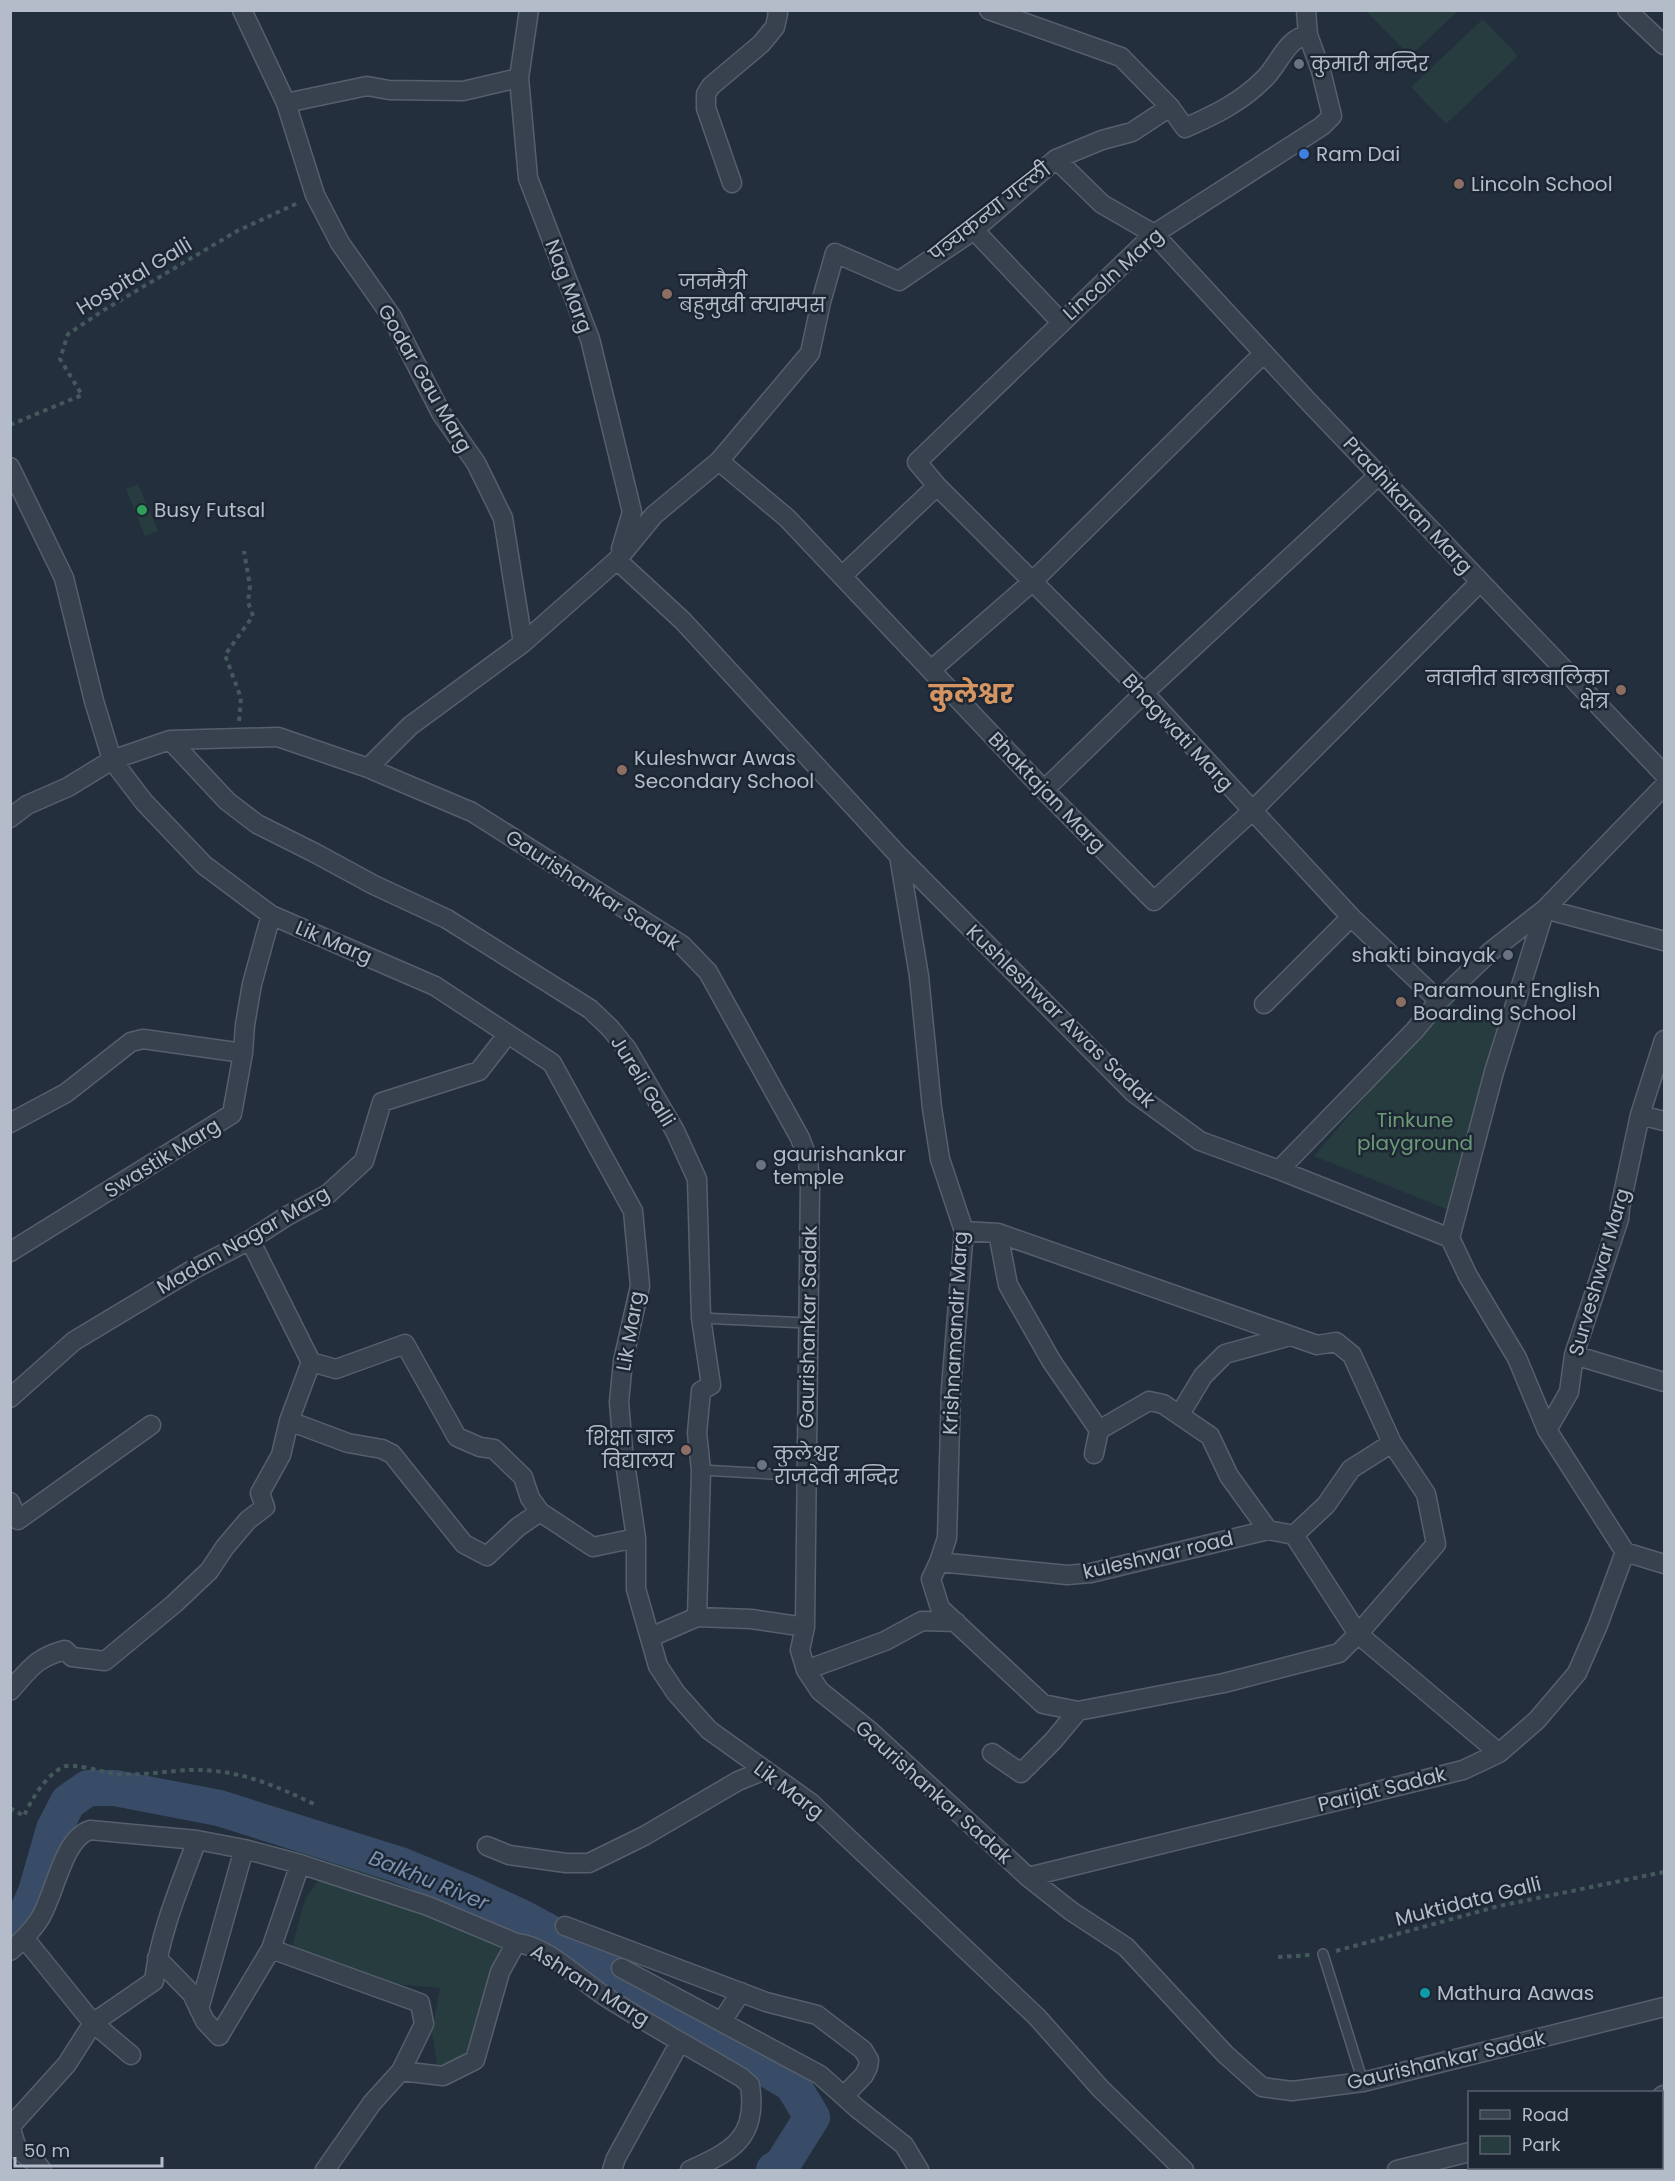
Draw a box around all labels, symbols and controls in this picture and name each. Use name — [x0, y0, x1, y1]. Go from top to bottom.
place label: कुमारी मन्दिर — [1310, 50, 1430, 78]
marker: कुमारी मन्दिर — [1292, 57, 1306, 71]
place label: Ram Dai — [1316, 140, 1400, 168]
marker: Ram Dai — [1297, 147, 1311, 161]
street label: पञ्चकन्या गल्ली — [923, 155, 1057, 269]
place label: Lincoln School — [1471, 170, 1613, 198]
marker: Lincoln School — [1452, 177, 1466, 191]
street label: Lincoln Marg — [1057, 221, 1169, 327]
street label: Hospital Galli — [71, 230, 197, 322]
street label: Nag Marg — [538, 235, 600, 337]
place label: जनमैत्री बहुमुखी क्याम्पस — [678, 267, 826, 320]
marker: जनमैत्री बहुमुखी क्याम्पस — [660, 287, 674, 301]
street label: Godar Gau Marg — [371, 299, 479, 457]
street label: Pradhikaran Marg — [1337, 430, 1479, 580]
place label: Busy Futsal — [154, 496, 265, 524]
marker: Busy Futsal — [135, 503, 149, 517]
place label: नवानीत बालबालिका क्षेत्र — [1425, 664, 1610, 715]
street label: Bhagwati Marg — [1116, 667, 1240, 797]
district label: कुलेश्वर — [928, 676, 1014, 713]
marker: नवानीत बालबालिका क्षेत्र — [1614, 683, 1628, 697]
street label: Bhaktajan Marg — [982, 725, 1112, 859]
place label: Kuleshwar Awas Secondary School — [634, 744, 814, 795]
marker: Kuleshwar Awas Secondary School — [615, 763, 629, 777]
street label: Gaurishankar Sadak — [500, 823, 686, 957]
street label: Lik Marg — [291, 913, 377, 971]
street label: Kushleshwar Awas Sadak — [960, 918, 1162, 1114]
place label: shakti binayak — [1352, 941, 1497, 969]
marker: shakti binayak — [1501, 948, 1515, 962]
place label: Paramount English Boarding School — [1413, 976, 1600, 1027]
marker: Paramount English Boarding School — [1394, 995, 1408, 1009]
street label: Jureli Galli — [604, 1030, 682, 1132]
park label: Tinkune playground — [1357, 1106, 1473, 1157]
street label: Swastik Marg — [99, 1111, 225, 1205]
place label: gaurishankar temple — [773, 1140, 906, 1191]
marker: gaurishankar temple — [754, 1158, 768, 1172]
street label: Madan Nagar Marg — [152, 1179, 334, 1301]
street label: Surveshwar Marg — [1562, 1185, 1636, 1359]
street label: Gaurishankar Sadak — [792, 1225, 824, 1429]
street label: Krishnamandir Marg — [936, 1231, 974, 1435]
street label: Lik Marg — [609, 1289, 651, 1373]
place label: शिक्षा बाल विद्यालय — [586, 1424, 675, 1475]
place label: कुलेश्वर राजदेवी मन्दिर — [773, 1440, 900, 1491]
marker: शिक्षा बाल विद्यालय — [679, 1443, 693, 1457]
marker: कुलेश्वर राजदेवी मन्दिर — [755, 1458, 769, 1472]
street label: kuleshwar road — [1080, 1524, 1236, 1586]
street label: Gaurishankar Sadak — [849, 1714, 1019, 1871]
street label: Lik Marg — [748, 1754, 830, 1826]
street label: Parijat Sadak — [1315, 1759, 1450, 1818]
water label: Balkhu River — [365, 1843, 494, 1918]
street label: Muktidata Galli — [1392, 1869, 1544, 1933]
street label: Ashram Marg — [525, 1937, 655, 2033]
place label: Mathura Aawas — [1437, 1979, 1594, 2007]
marker: Mathura Aawas — [1418, 1986, 1432, 2000]
street label: Gaurishankar Sadak — [1344, 2023, 1549, 2096]
legend — [1468, 2091, 1663, 2169]
text: Road — [1522, 2102, 1569, 2127]
scale bar — [15, 2130, 162, 2168]
text: Park — [1522, 2132, 1561, 2157]
text: 50 m — [24, 2138, 70, 2163]

